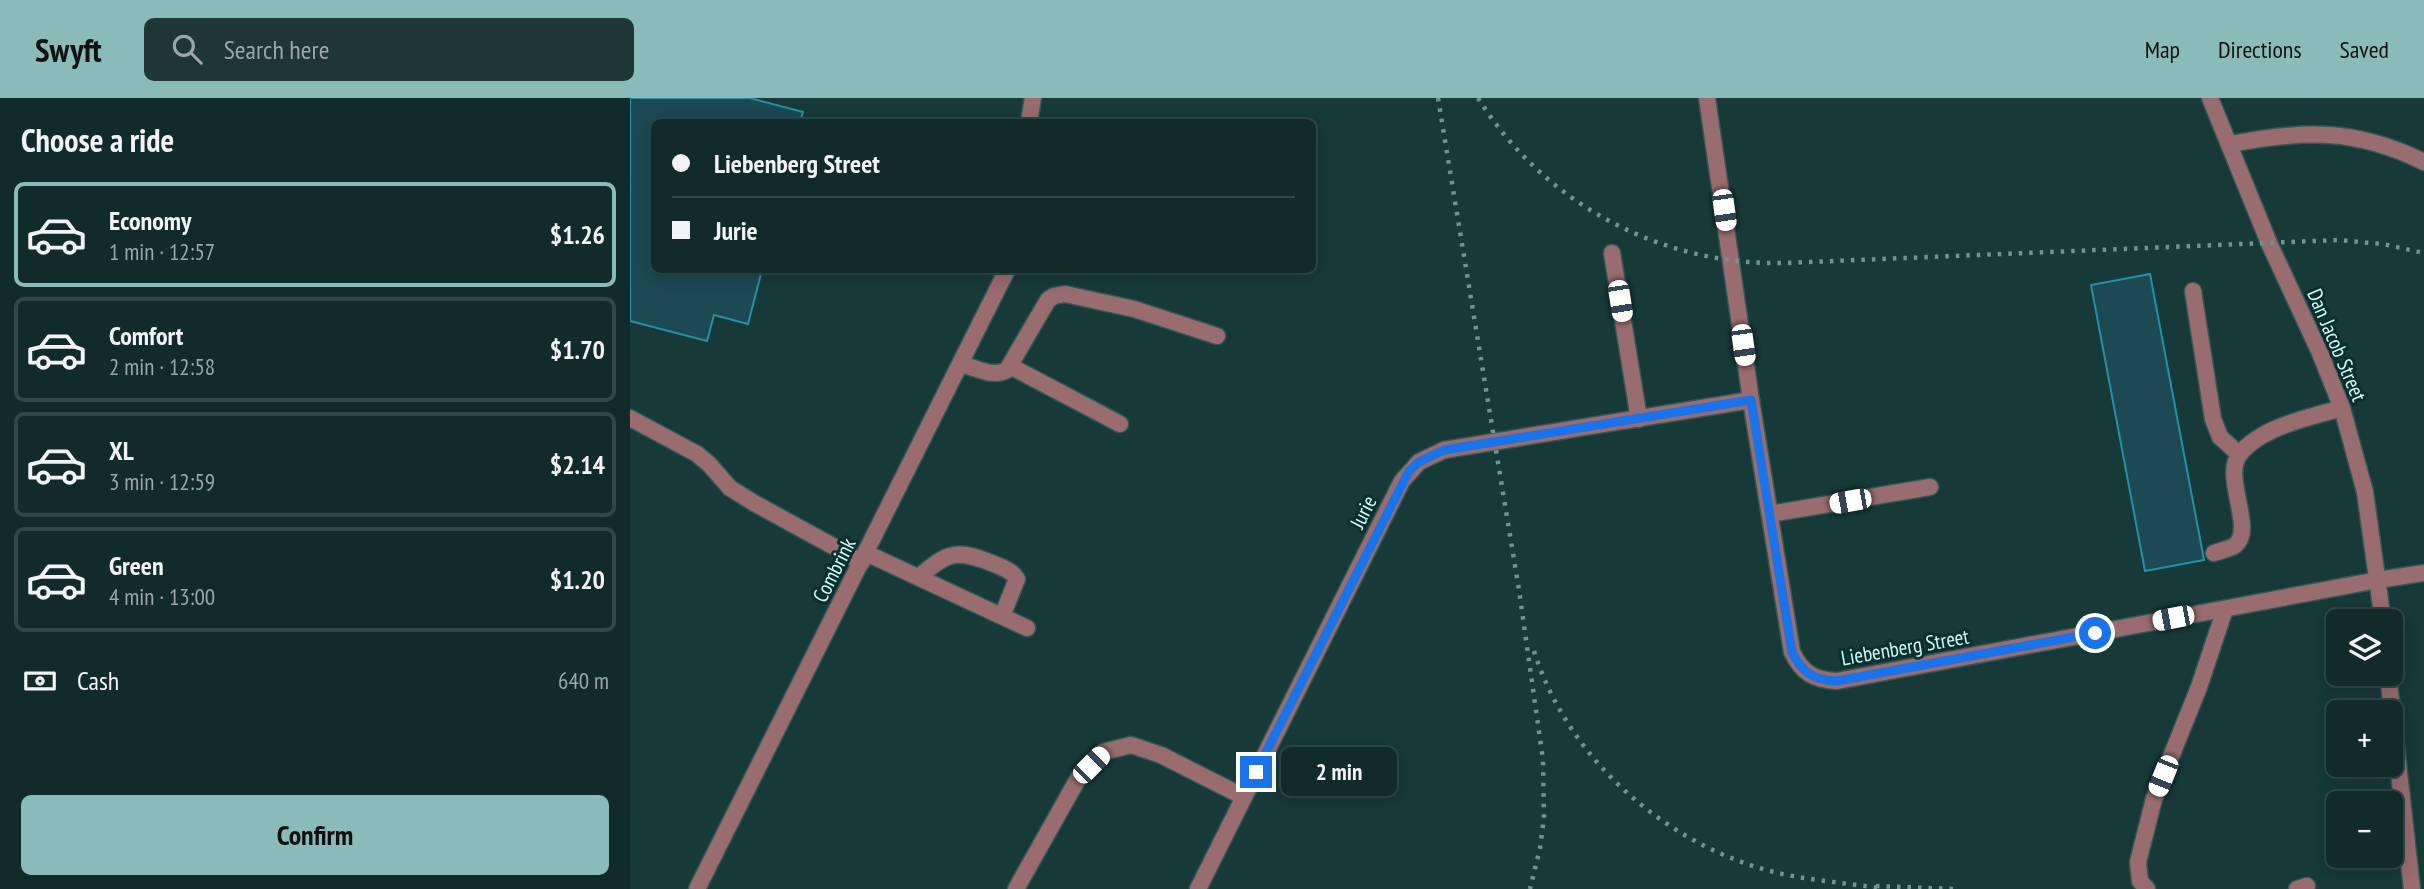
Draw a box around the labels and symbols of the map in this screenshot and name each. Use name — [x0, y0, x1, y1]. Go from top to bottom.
car — [1711, 188, 1738, 232]
car — [1607, 279, 1634, 323]
street label: Dan Jacob Street — [2301, 285, 2373, 406]
car — [1730, 323, 1757, 367]
car — [1828, 487, 1873, 515]
street label: Jurie — [1343, 491, 1383, 534]
street label: Combrink — [806, 533, 862, 607]
car — [2151, 604, 2196, 632]
route start — [2079, 617, 2111, 649]
street label: Liebenberg Street — [1839, 622, 1971, 672]
car — [1069, 743, 1114, 787]
callout: 2 min — [1280, 748, 1396, 796]
car — [2146, 753, 2181, 799]
route end — [1240, 756, 1272, 788]

